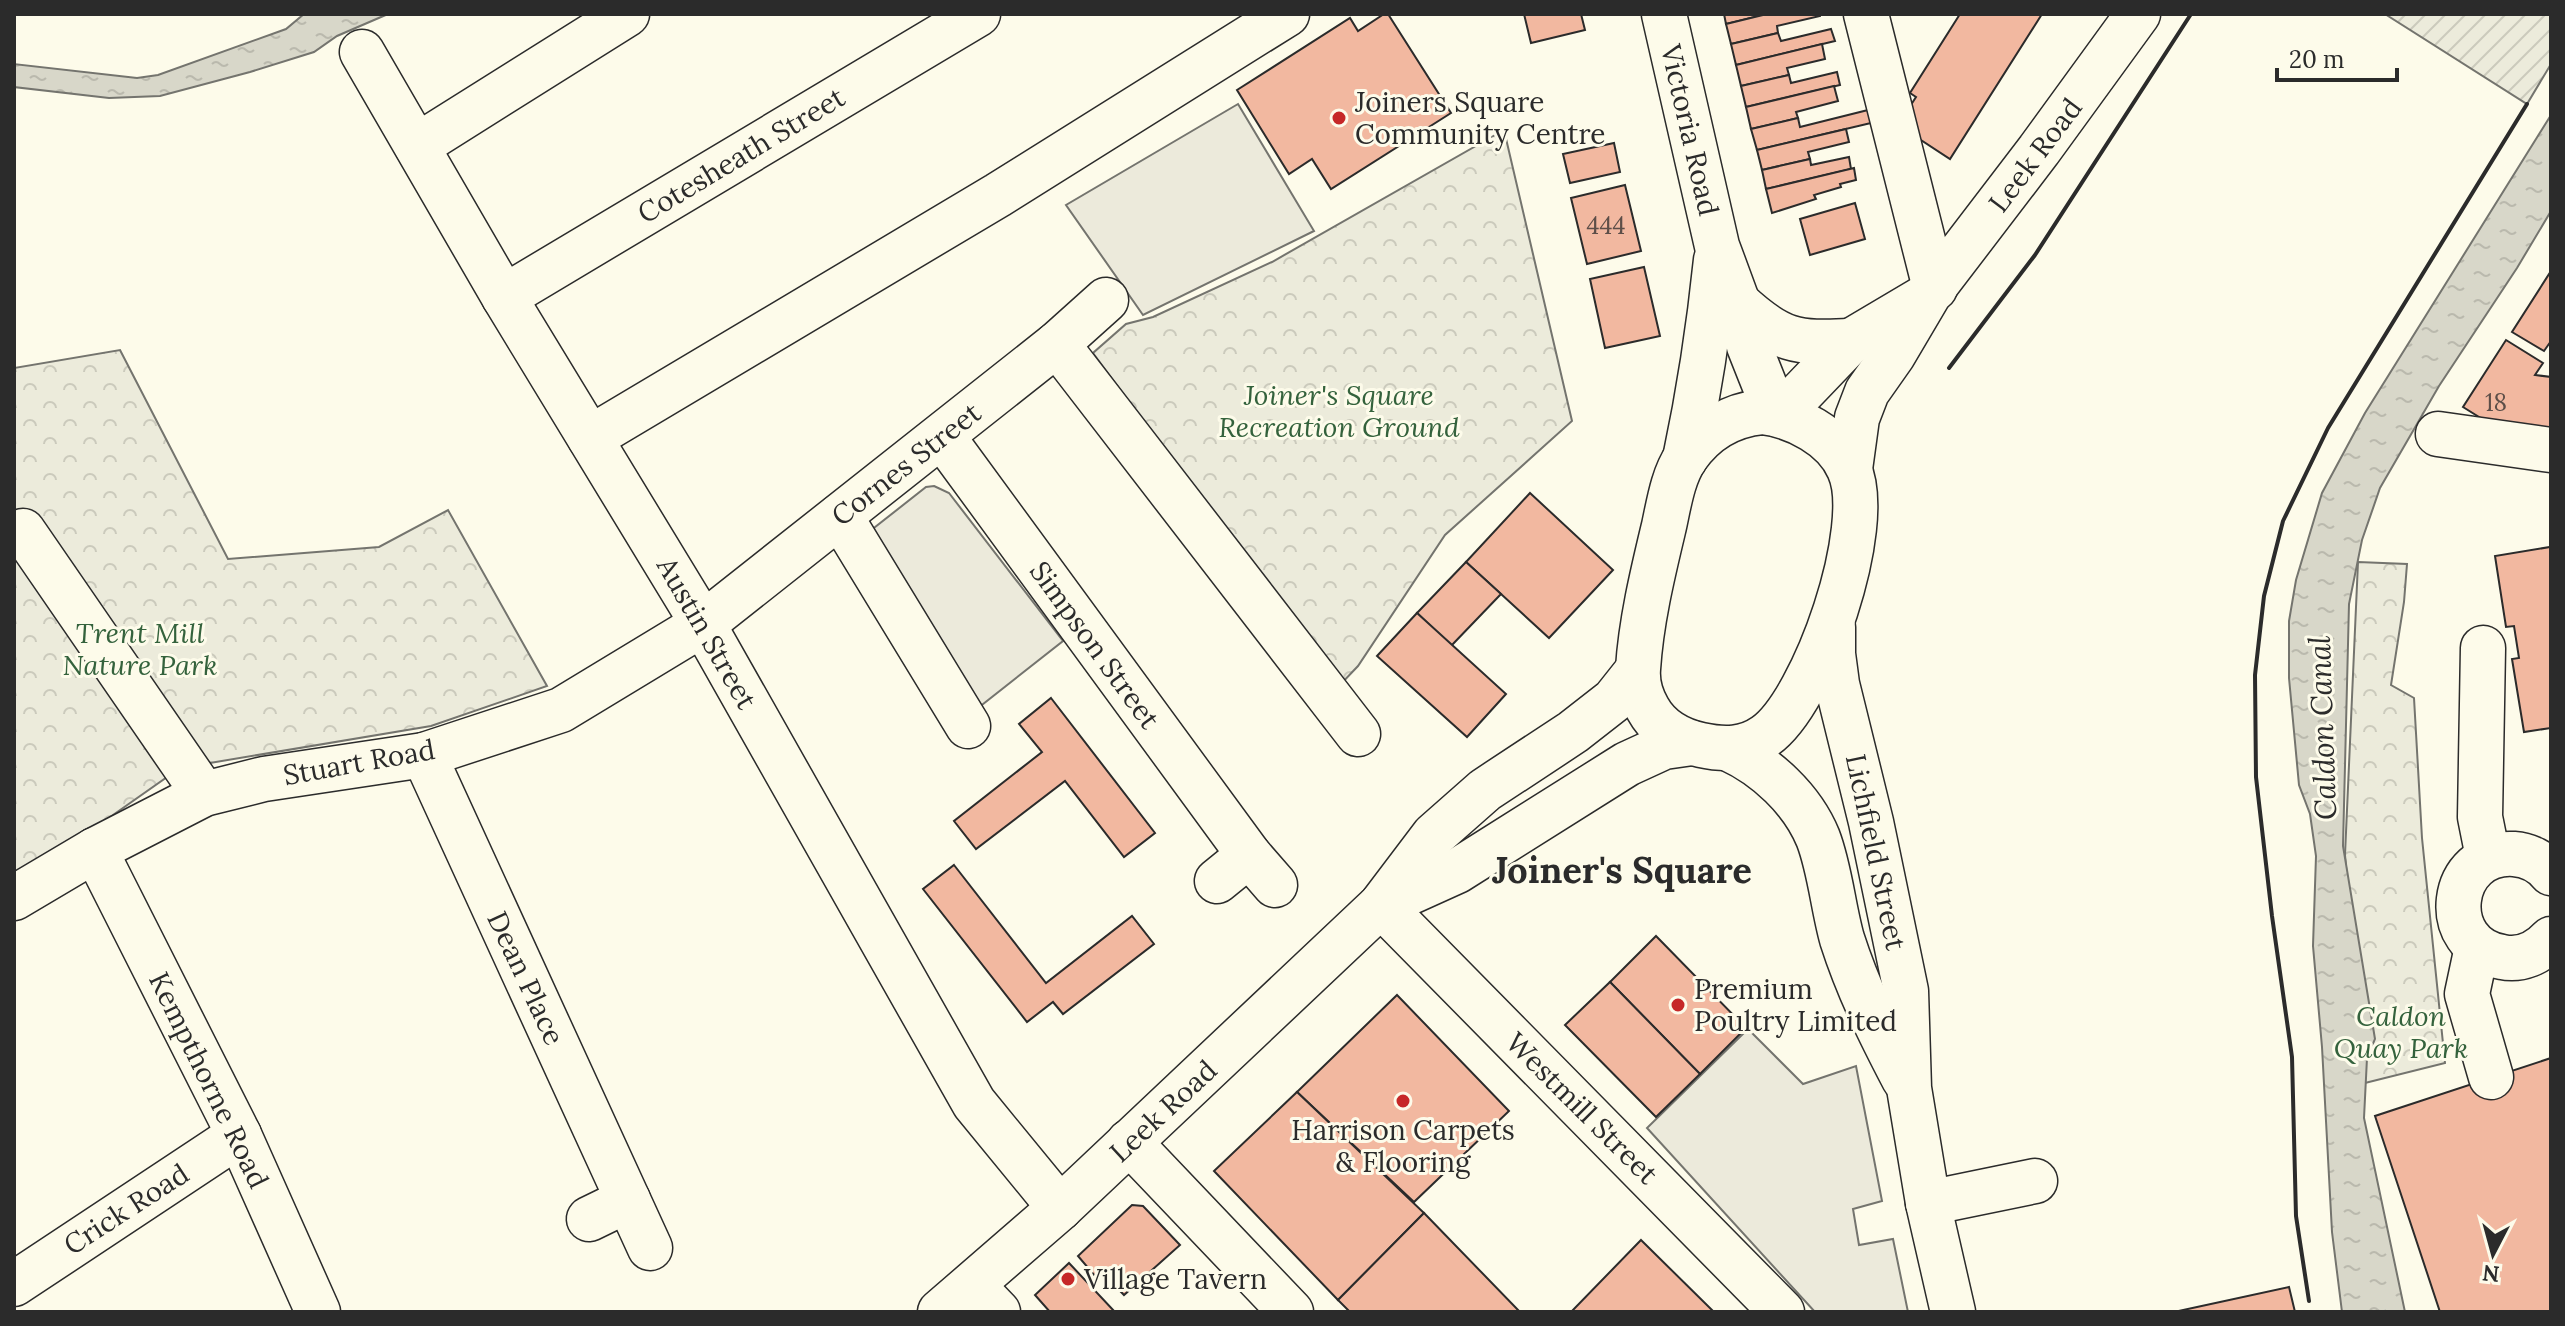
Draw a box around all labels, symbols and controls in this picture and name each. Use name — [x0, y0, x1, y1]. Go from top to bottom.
scale bar — [2277, 32, 2397, 82]
street label: Victoria Road — [1653, 40, 1727, 219]
text: 20 m — [2289, 44, 2345, 75]
street label: Cotesheath Street — [631, 79, 851, 231]
place label: Joiners Square Community Centre — [1354, 84, 1606, 152]
street label: Leek Road — [1980, 91, 2090, 219]
marker: Joiners Square Community Centre — [1330, 109, 1348, 127]
house number: 444 — [1586, 210, 1626, 241]
park label: Joiner's Square Recreation Ground — [1218, 377, 1460, 445]
house number: 18 — [2485, 387, 2507, 418]
street label: Cornes Street — [824, 394, 988, 534]
street label: Austin Street — [648, 550, 765, 716]
street label: Simpson Street — [1022, 554, 1168, 736]
park label: Trent Mill Nature Park — [63, 615, 217, 683]
water label: Caldon Canal — [2300, 635, 2344, 821]
street label: Stuart Road — [280, 731, 438, 793]
street label: Lichfield Street — [1838, 751, 1914, 953]
district label: Joiner's Square — [1492, 847, 1752, 893]
street label: Dean Place — [479, 905, 573, 1051]
street label: Kempthorne Road — [141, 966, 277, 1194]
place label: Premium Poultry Limited — [1694, 971, 1897, 1039]
marker: Premium Poultry Limited — [1669, 996, 1687, 1014]
park label: Caldon Quay Park — [2334, 998, 2468, 1066]
street label: Westmill Street — [1498, 1024, 1666, 1192]
street label: Leek Road — [1102, 1052, 1224, 1170]
marker: Harrison Carpets & Flooring — [1394, 1092, 1412, 1110]
place label: Harrison Carpets & Flooring — [1291, 1112, 1515, 1180]
street label: Crick Road — [57, 1155, 195, 1263]
north arrow — [2453, 1214, 2533, 1294]
text: N — [2481, 1259, 2501, 1289]
place label: Village Tavern — [1083, 1261, 1267, 1297]
marker: Village Tavern — [1059, 1270, 1077, 1288]

